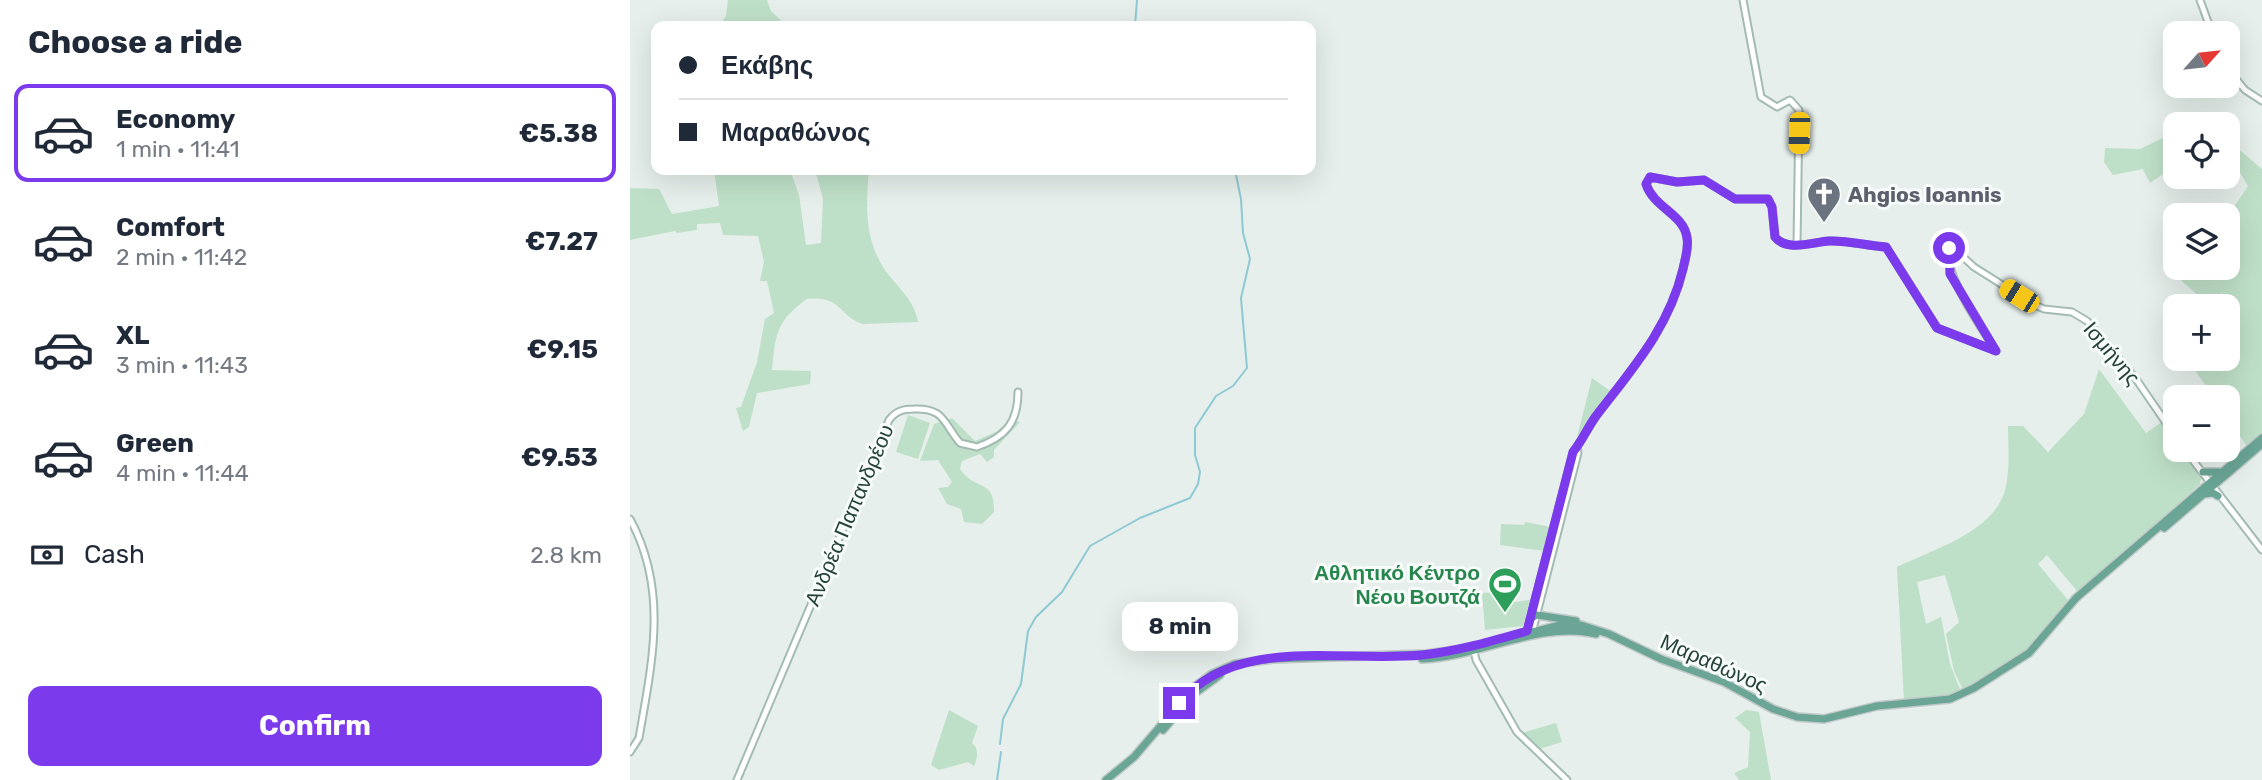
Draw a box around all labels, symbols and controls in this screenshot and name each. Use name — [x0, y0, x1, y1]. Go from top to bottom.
north arrow — [2163, 21, 2240, 98]
map controls — [2163, 21, 2240, 462]
text: Choose a ride — [28, 23, 242, 61]
text: Εκάβης — [721, 50, 813, 81]
icon: car — [32, 102, 95, 165]
text: Economy — [116, 104, 235, 135]
car — [1788, 112, 1811, 154]
button: locate — [2163, 112, 2240, 189]
text: Μαραθώνος — [721, 117, 871, 148]
text: €5.38 — [519, 118, 598, 149]
text: 1 min · 11:41 — [116, 135, 240, 163]
church icon: Ahgios Ioannis — [1805, 175, 1843, 224]
place label: Ahgios Ioannis — [1848, 182, 2002, 207]
button: layers — [2163, 203, 2240, 280]
icon: car — [32, 210, 95, 273]
text: Comfort — [116, 212, 225, 243]
text: €7.27 — [525, 226, 598, 257]
route start — [1933, 232, 1965, 264]
text: 2 min · 11:42 — [116, 243, 247, 271]
car — [1996, 276, 2043, 316]
button: + — [2163, 294, 2240, 371]
street label: Ισμήνης — [2078, 316, 2146, 390]
icon: car — [32, 318, 95, 381]
text: XL — [116, 320, 149, 351]
text: €9.15 — [527, 334, 598, 365]
text: 3 min · 11:43 — [116, 351, 248, 379]
button: − — [2163, 385, 2240, 462]
street label: Ανδρέα Παπανδρέου — [799, 420, 899, 610]
icon: car — [32, 426, 95, 489]
text: Green — [116, 428, 194, 459]
text: €9.53 — [521, 442, 598, 473]
text: 4 min · 11:44 — [116, 459, 249, 487]
icon: cash — [28, 536, 66, 574]
text: Cash — [84, 539, 145, 570]
text: 2.8 km — [530, 541, 602, 569]
place label: Αθλητικό Κέντρο Νέου Βουτζά — [1314, 560, 1480, 609]
sports icon: Αθλητικό Κέντρο Νέου Βουτζά — [1486, 565, 1524, 614]
callout: 8 min — [1121, 602, 1237, 650]
text: 8 min — [1149, 612, 1211, 640]
street label: Μαραθώνος — [1657, 628, 1771, 698]
button: Confirm — [28, 686, 602, 766]
route end — [1163, 687, 1195, 719]

